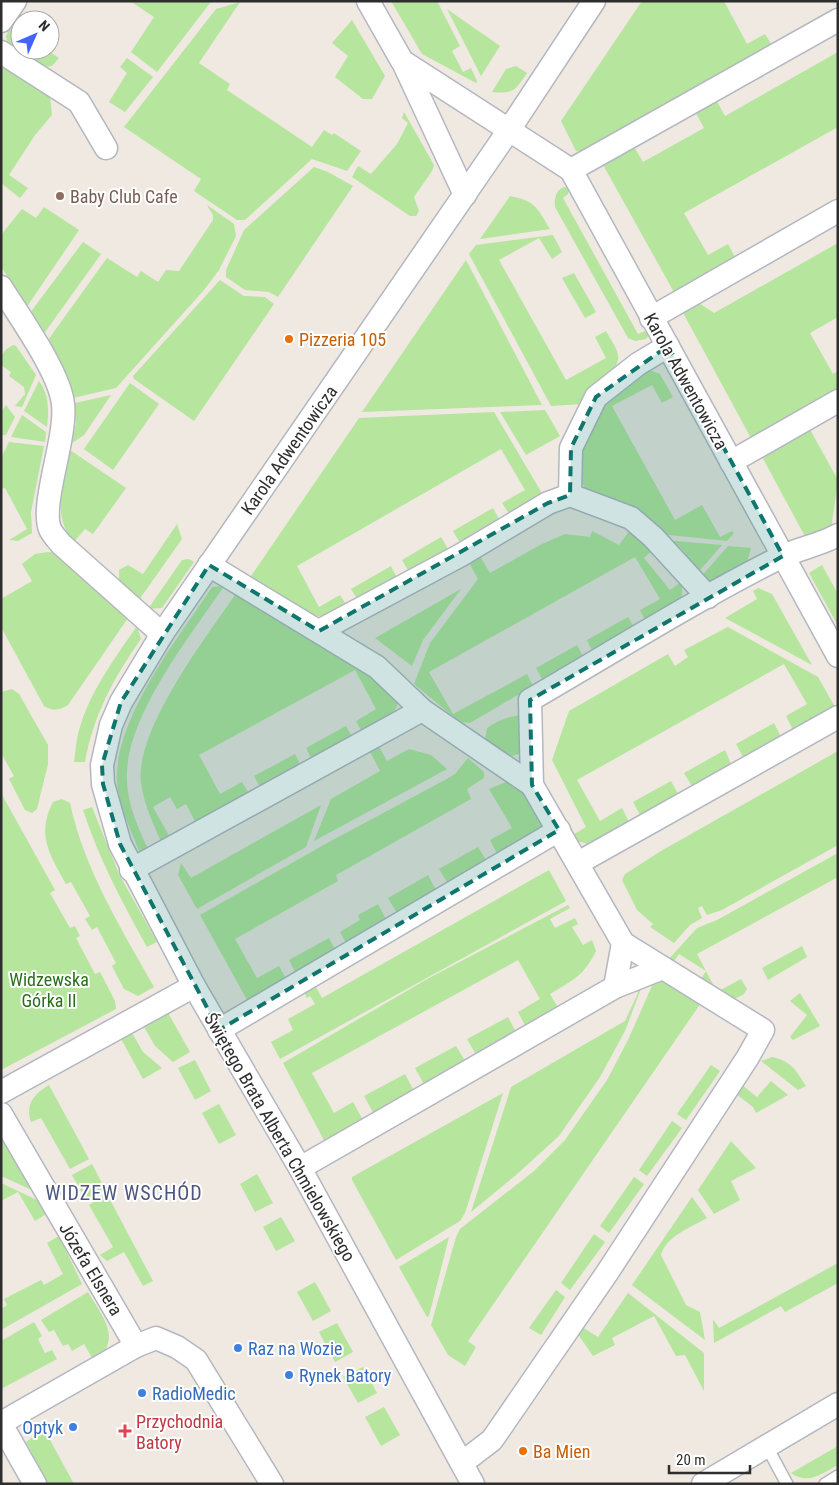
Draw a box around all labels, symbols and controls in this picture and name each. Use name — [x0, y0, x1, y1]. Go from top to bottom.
north arrow — [10, 10, 60, 60]
text: N — [36, 17, 53, 34]
place label: Baby Club Cafe — [70, 186, 178, 207]
marker: Baby Club Cafe — [54, 190, 66, 202]
street label: Karola Adwentowicza — [640, 309, 732, 453]
place label: Pizzeria 105 — [299, 329, 386, 350]
marker: Pizzeria 105 — [283, 333, 295, 345]
street label: Karola Adwentowicza — [237, 381, 341, 519]
park label: Widzewska Górka II — [9, 969, 89, 1011]
street label: Świętego Brata Alberta Chmielowskiego — [200, 1009, 360, 1265]
district label: WIDZEW WSCHÓD — [45, 1181, 203, 1205]
street label: Józefa Elsnera — [55, 1219, 127, 1319]
place label: Raz na Wozie — [248, 1338, 342, 1359]
marker: Raz na Wozie — [232, 1342, 244, 1354]
place label: Rynek Batory — [299, 1365, 392, 1386]
marker: Rynek Batory — [283, 1369, 295, 1381]
place label: RadioMedic — [152, 1383, 236, 1404]
marker: RadioMedic — [136, 1387, 148, 1399]
place label: Przychodnia Batory — [136, 1411, 223, 1453]
place label: Optyk — [22, 1417, 63, 1438]
marker: Optyk — [67, 1421, 79, 1433]
marker: Przychodnia Batory — [118, 1424, 132, 1438]
place label: Ba Mien — [533, 1441, 590, 1462]
scale bar — [669, 1442, 750, 1474]
marker: Ba Mien — [517, 1445, 529, 1457]
text: 20 m — [676, 1451, 706, 1469]

